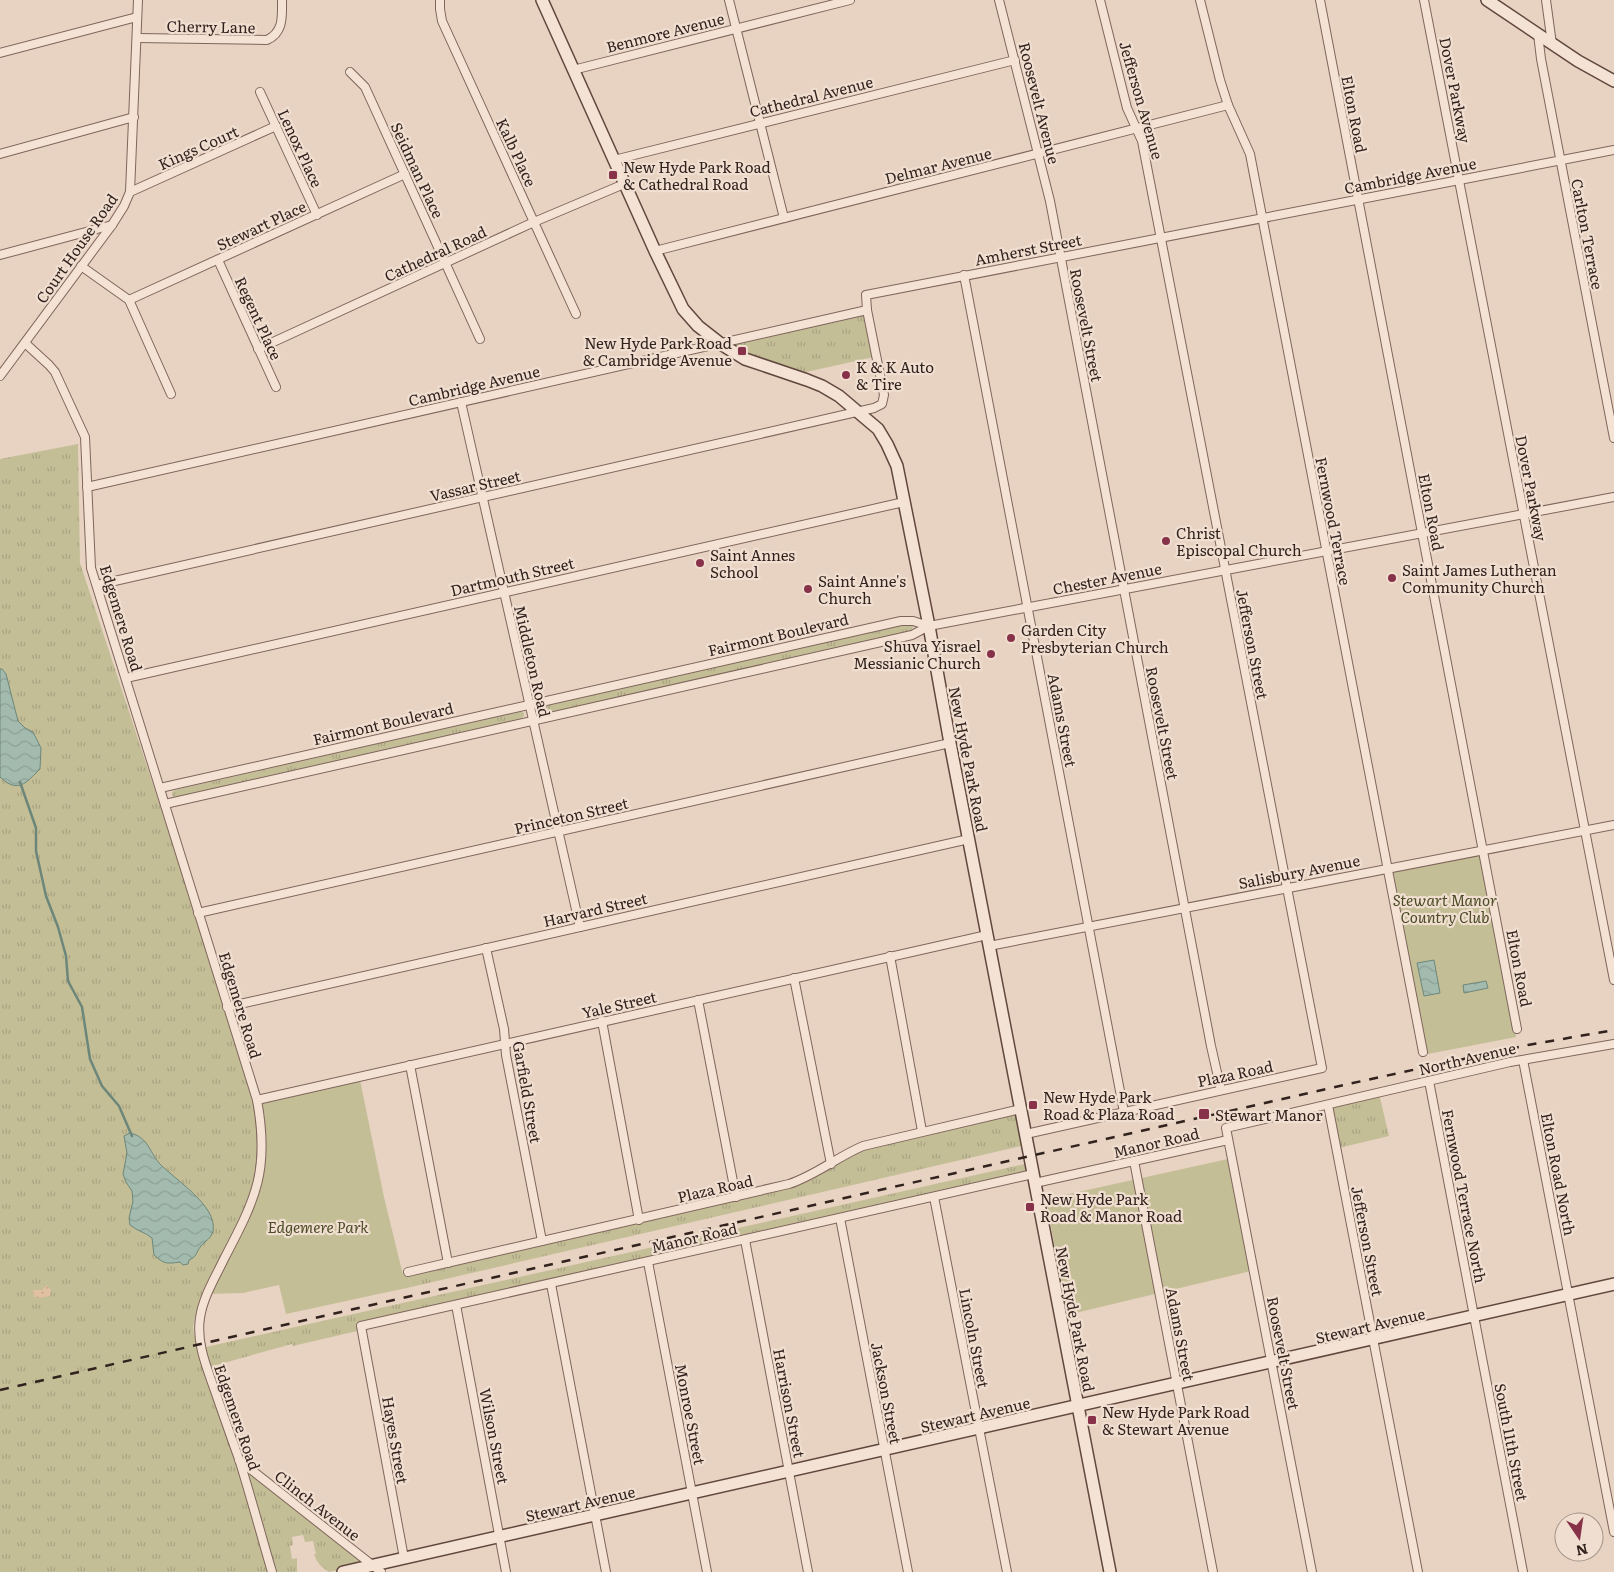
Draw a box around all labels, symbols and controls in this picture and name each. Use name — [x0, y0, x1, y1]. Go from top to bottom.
street label: Benmore Avenue — [604, 6, 727, 58]
street label: Cherry Lane — [166, 14, 256, 38]
street label: Dover Parkway — [1434, 35, 1478, 145]
street label: Jefferson Avenue — [1114, 38, 1170, 162]
street label: Roosevelt Avenue — [1014, 40, 1066, 167]
street label: Cathedral Avenue — [747, 69, 875, 122]
street label: Elton Road — [1336, 73, 1374, 155]
street label: Lenox Place — [273, 105, 329, 191]
street label: Kalb Place — [491, 114, 543, 190]
street label: Seidman Place — [386, 118, 450, 222]
street label: Kings Court — [154, 119, 242, 175]
street label: Delmar Avenue — [882, 141, 994, 189]
street label: Cambridge Avenue — [1342, 151, 1478, 199]
place label: New Hyde Park Road & Cathedral Road — [623, 155, 771, 195]
marker: New Hyde Park Road & Cathedral Road — [607, 169, 619, 181]
street label: Carlton Terrace — [1566, 177, 1610, 292]
street label: Court House Road — [29, 188, 123, 308]
street label: Stewart Place — [212, 194, 310, 256]
street label: Cathedral Road — [380, 219, 490, 287]
street label: Amherst Street — [973, 227, 1083, 271]
street label: Roosevelt Street — [1065, 266, 1109, 384]
street label: Regent Place — [230, 272, 288, 364]
place label: New Hyde Park Road & Cambridge Avenue — [583, 331, 732, 371]
marker: New Hyde Park Road & Cambridge Avenue — [736, 345, 748, 357]
place label: K & K Auto & Tire — [856, 355, 934, 395]
street label: Cambridge Avenue — [406, 359, 542, 411]
marker: K & K Auto & Tire — [840, 369, 852, 381]
street label: Dover Parkway — [1510, 433, 1554, 543]
street label: Fernwood Terrace — [1310, 455, 1358, 587]
street label: Vassar Street — [427, 463, 523, 507]
street label: Elton Road — [1413, 471, 1451, 553]
place label: Christ Episcopal Church — [1176, 521, 1302, 561]
marker: Christ Episcopal Church — [1160, 535, 1172, 547]
place label: Saint Annes School — [710, 543, 795, 583]
street label: Dartmouth Street — [448, 551, 576, 601]
street label: Chester Avenue — [1050, 556, 1164, 600]
marker: Saint Annes School — [694, 557, 706, 569]
place label: Saint James Lutheran Community Church — [1402, 558, 1557, 598]
street label: Edgemere Road — [95, 562, 149, 674]
place label: Saint Anne's Church — [818, 569, 906, 609]
marker: Saint James Lutheran Community Church — [1386, 572, 1398, 584]
marker: Saint Anne's Church — [802, 583, 814, 595]
street label: Jefferson Street — [1231, 587, 1275, 701]
street label: Middleton Road — [509, 603, 557, 719]
street label: Fairmont Boulevard — [705, 607, 851, 661]
place label: Garden City Presbyterian Church — [1021, 618, 1169, 658]
marker: Garden City Presbyterian Church — [1005, 632, 1017, 644]
place label: Shuva Yisrael Messianic Church — [853, 634, 981, 674]
marker: Shuva Yisrael Messianic Church — [985, 648, 997, 660]
street label: Roosevelt Street — [1141, 664, 1185, 782]
street label: Adams Street — [1043, 671, 1083, 769]
street label: New Hyde Park Road — [944, 684, 994, 834]
street label: Fairmont Boulevard — [310, 696, 456, 750]
street label: Princeton Street — [512, 791, 630, 839]
street label: Salisbury Avenue — [1236, 848, 1362, 894]
street label: Harvard Street — [541, 886, 649, 932]
park label: Stewart Manor Country Club — [1393, 888, 1497, 928]
street label: Elton Road — [1501, 927, 1539, 1009]
street label: Edgemere Road — [214, 949, 268, 1061]
street label: Yale Street — [579, 984, 659, 1024]
street label: North Avenue — [1416, 1036, 1518, 1080]
street label: Garfield Street — [508, 1039, 548, 1145]
street label: Plaza Road — [1195, 1054, 1275, 1092]
place label: New Hyde Park Road & Plaza Road — [1043, 1085, 1174, 1125]
marker: New Hyde Park Road & Plaza Road — [1027, 1099, 1039, 1111]
place label: Stewart Manor — [1215, 1103, 1323, 1126]
marker: Stewart Manor — [1197, 1107, 1211, 1121]
street label: Fernwood Terrace North — [1437, 1107, 1493, 1285]
street label: Elton Road North — [1536, 1111, 1582, 1238]
street label: Manor Road — [1111, 1121, 1201, 1163]
street label: Plaza Road — [675, 1168, 755, 1208]
street label: Jefferson Street — [1346, 1184, 1390, 1298]
place label: New Hyde Park Road & Manor Road — [1040, 1187, 1182, 1227]
marker: New Hyde Park Road & Manor Road — [1024, 1201, 1036, 1213]
park label: Edgemere Park — [268, 1215, 369, 1238]
street label: Manor Road — [649, 1216, 739, 1258]
street label: New Hyde Park Road — [1051, 1244, 1101, 1394]
street label: Adams Street — [1161, 1285, 1201, 1383]
street label: Lincoln Street — [954, 1286, 996, 1390]
street label: Roosevelt Street — [1262, 1294, 1306, 1412]
street label: Stewart Avenue — [1313, 1301, 1427, 1349]
street label: Jackson Street — [866, 1340, 908, 1446]
street label: Harrison Street — [768, 1346, 812, 1460]
street label: Edgemere Road — [209, 1361, 267, 1473]
street label: Monroe Street — [670, 1361, 712, 1467]
street label: South 11th Street — [1489, 1381, 1535, 1503]
street label: Wilson Street — [474, 1386, 516, 1486]
street label: Stewart Avenue — [918, 1390, 1032, 1438]
street label: Hayes Street — [377, 1394, 415, 1486]
place label: New Hyde Park Road & Stewart Avenue — [1102, 1400, 1250, 1440]
marker: New Hyde Park Road & Stewart Avenue — [1086, 1414, 1098, 1426]
street label: Clinch Avenue — [270, 1464, 366, 1546]
street label: Stewart Avenue — [523, 1479, 637, 1527]
north arrow — [1554, 1512, 1604, 1562]
text: N — [1574, 1540, 1590, 1562]

